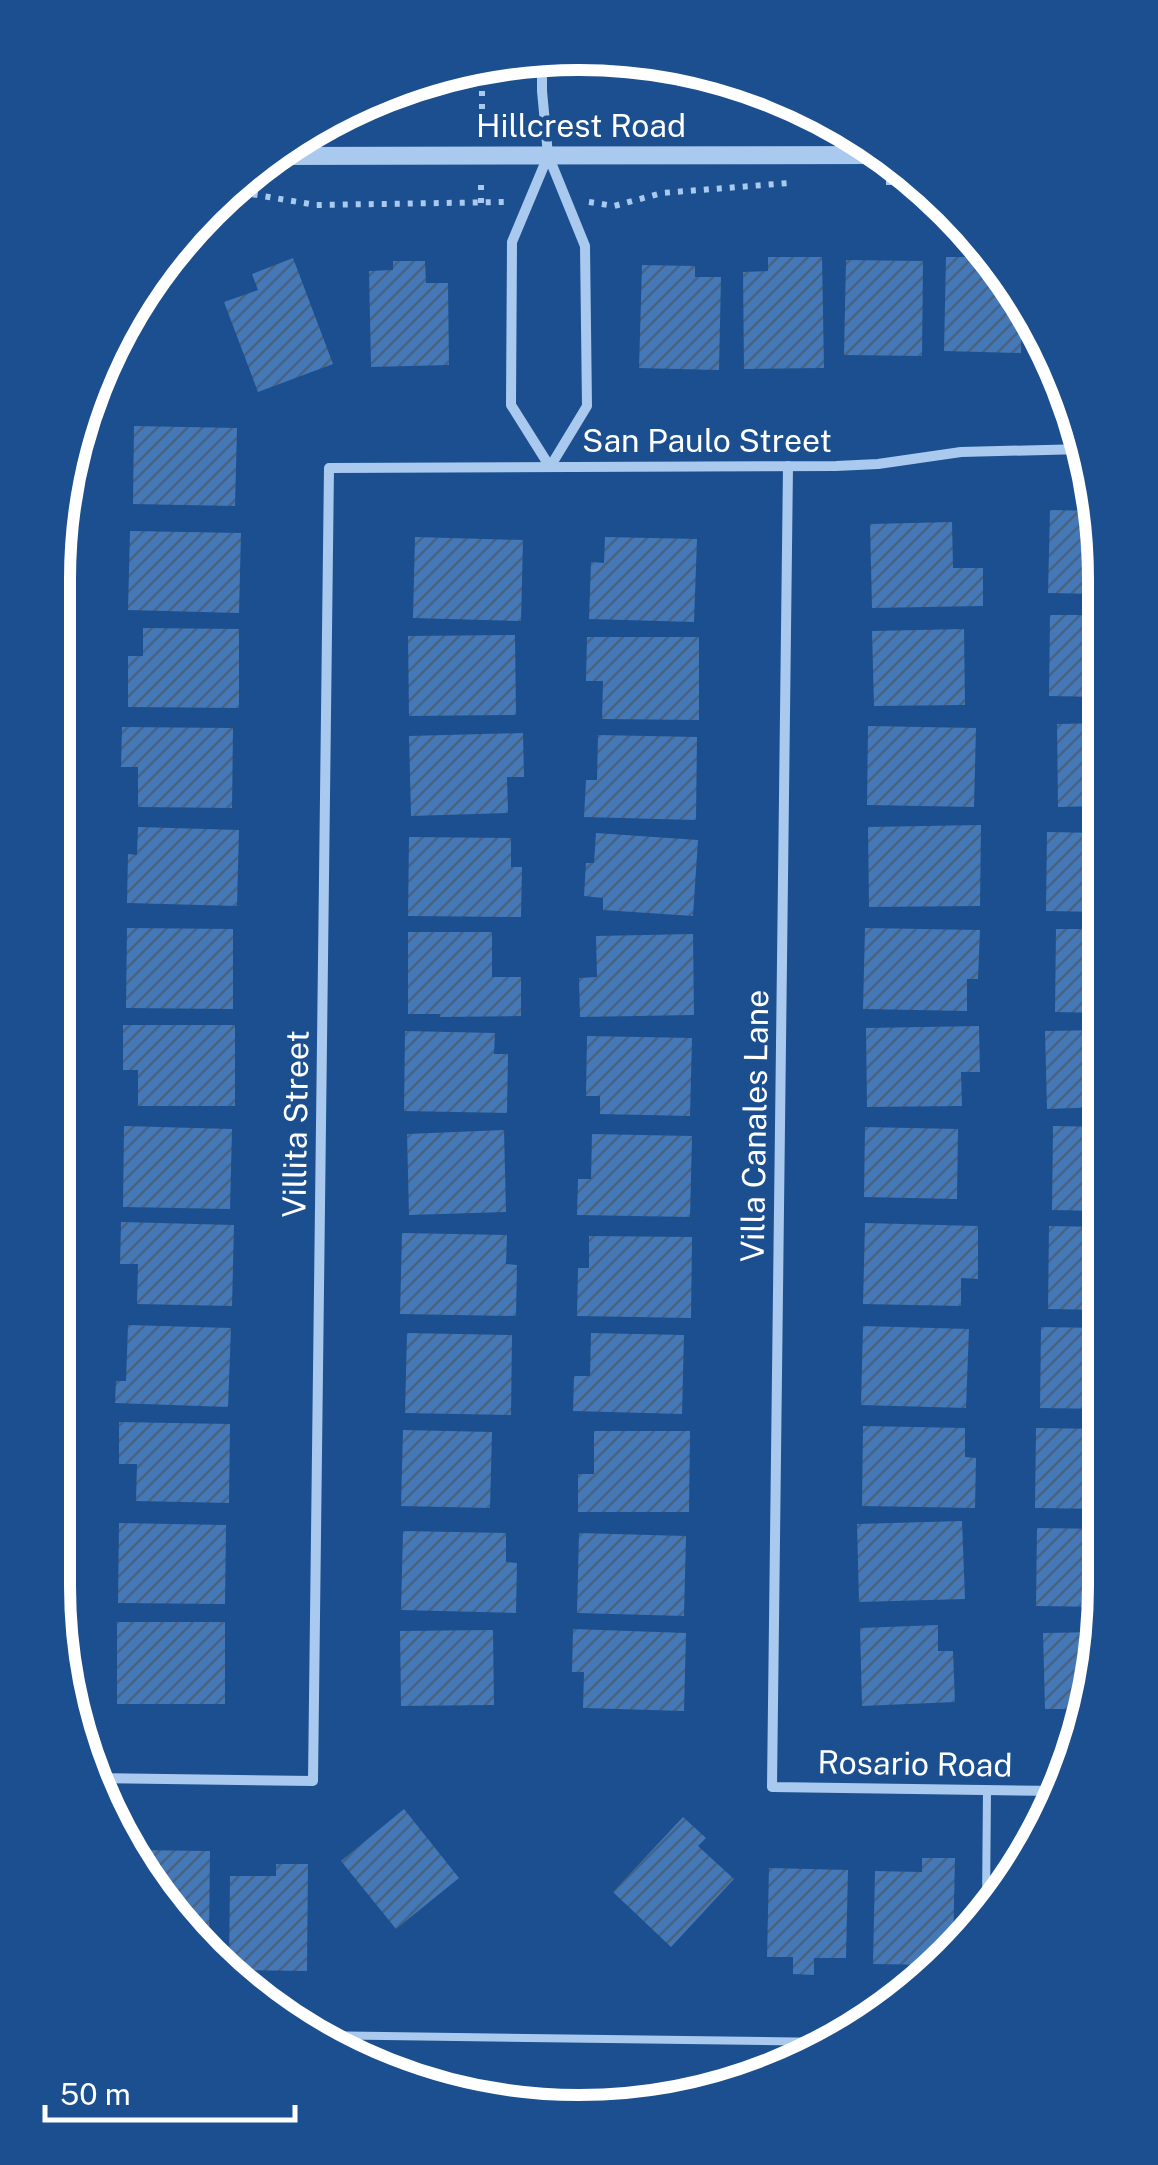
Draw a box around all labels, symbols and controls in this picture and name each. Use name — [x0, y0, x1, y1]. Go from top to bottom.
street label: Hillcrest Road — [476, 107, 686, 144]
street label: San Paulo Street — [582, 422, 832, 459]
street label: Villa Canales Lane — [734, 989, 775, 1263]
street label: Villita Street — [275, 1030, 316, 1218]
street label: Rosario Road — [817, 1743, 1013, 1784]
scale bar — [45, 2060, 295, 2122]
text: 50 m — [60, 2076, 131, 2112]

